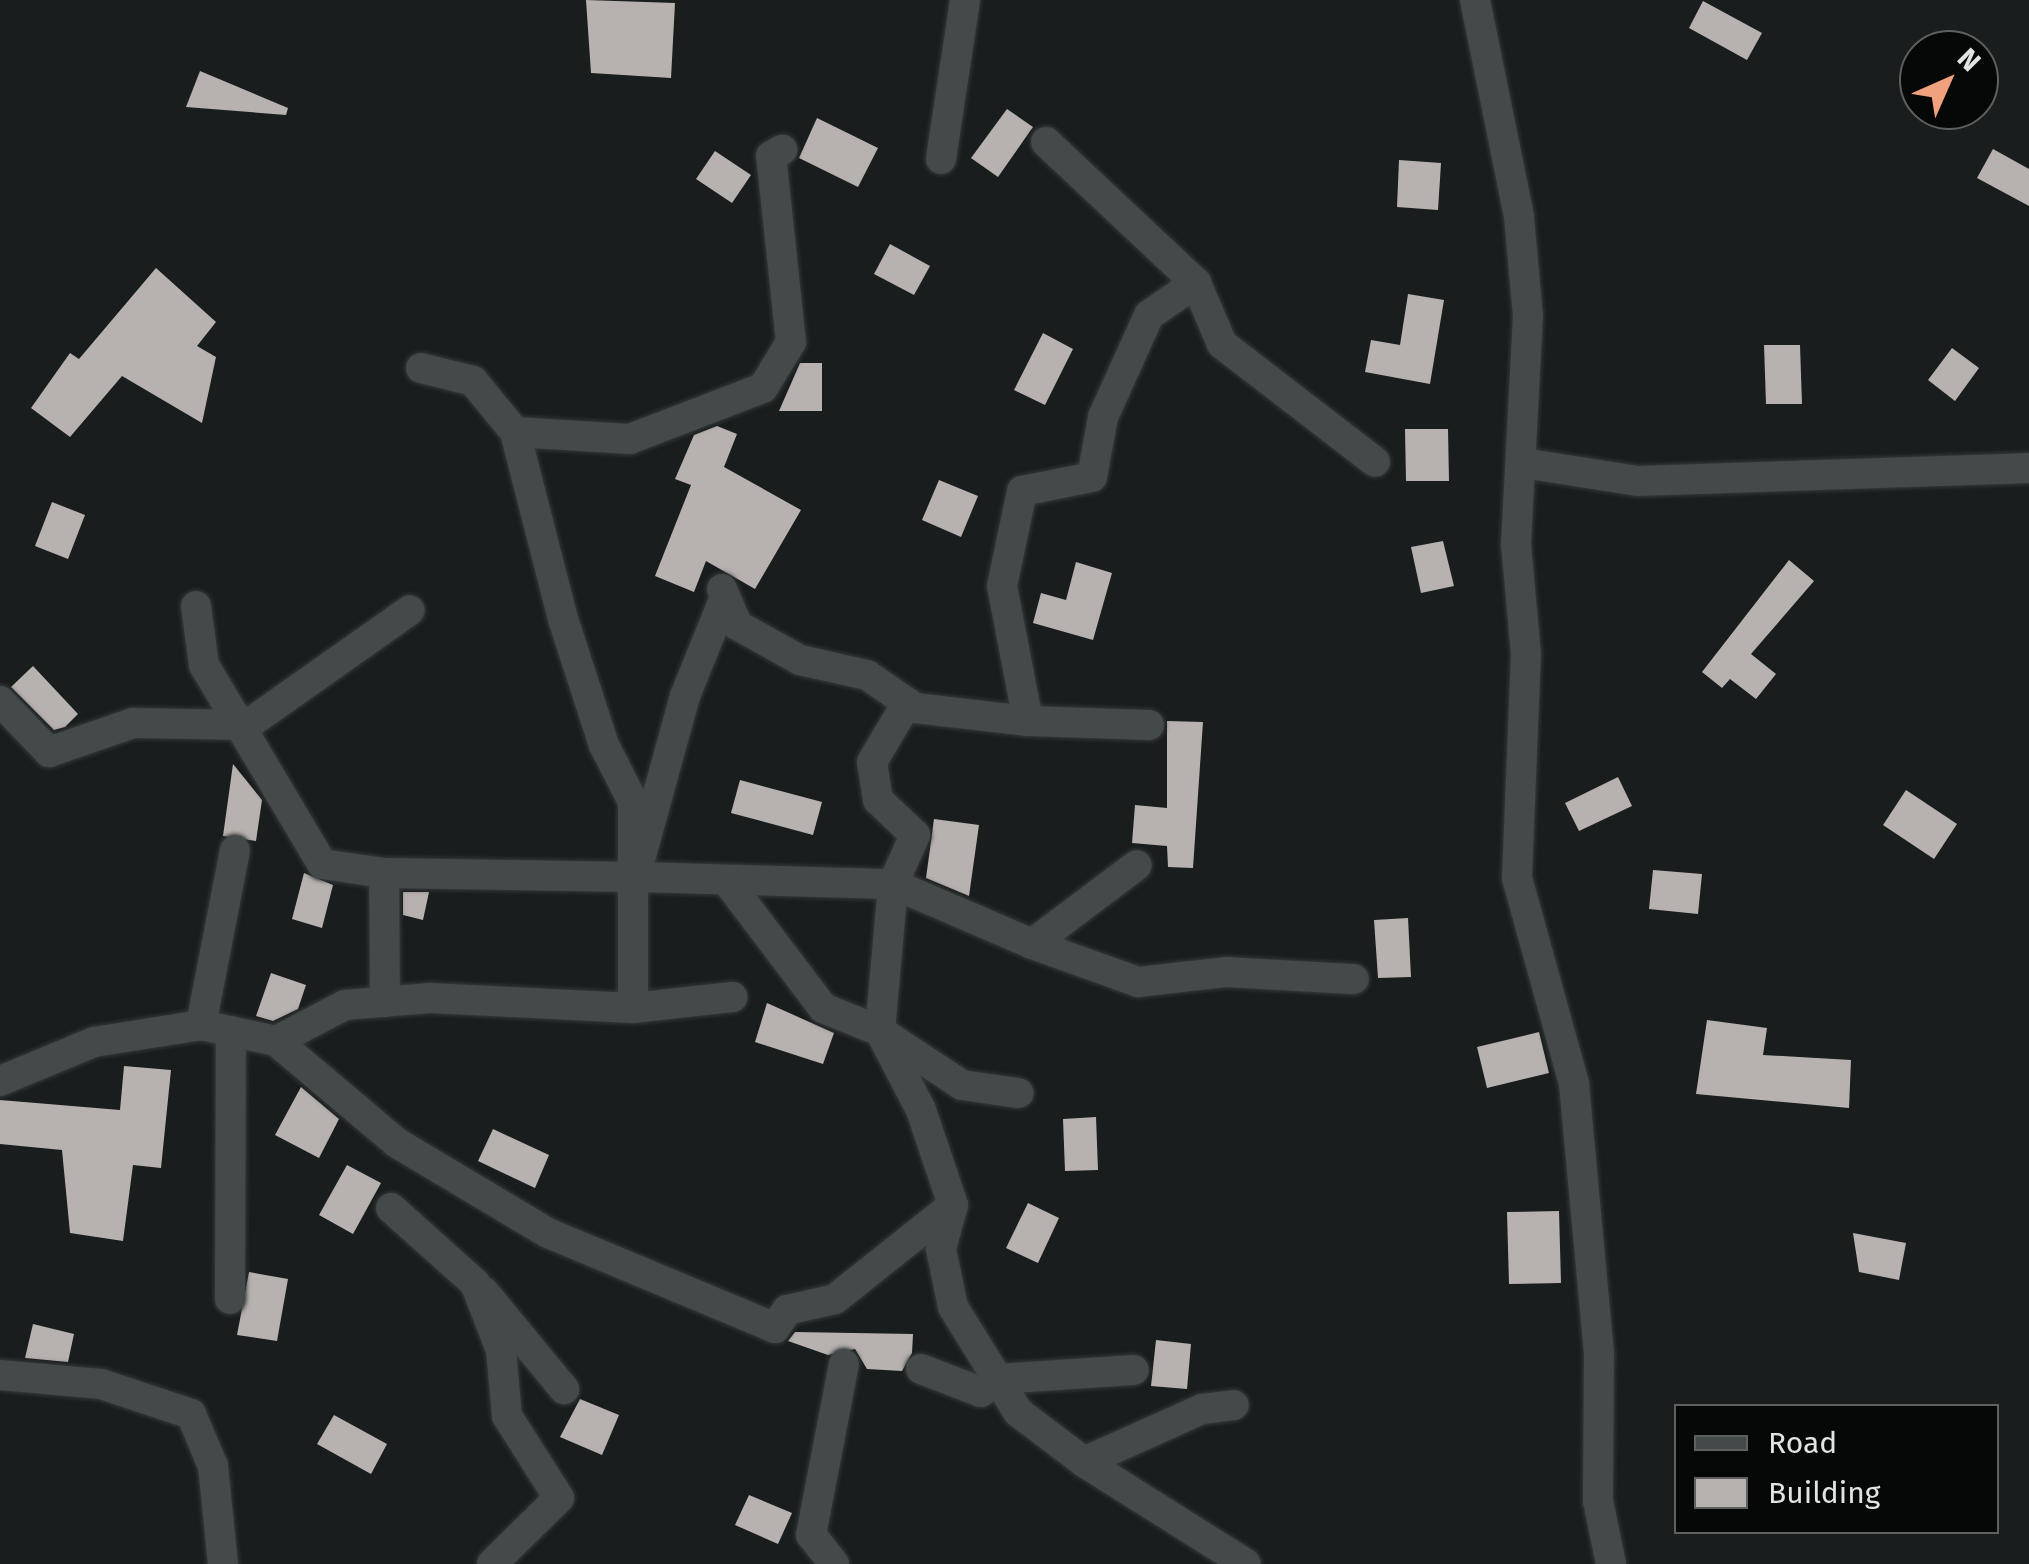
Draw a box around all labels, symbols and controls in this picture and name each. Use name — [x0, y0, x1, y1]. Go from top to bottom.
north arrow — [1899, 30, 1999, 130]
text: N — [1951, 42, 1987, 78]
legend — [1674, 1404, 1999, 1534]
text: Road — [1768, 1425, 1837, 1461]
text: Building — [1768, 1475, 1880, 1511]

